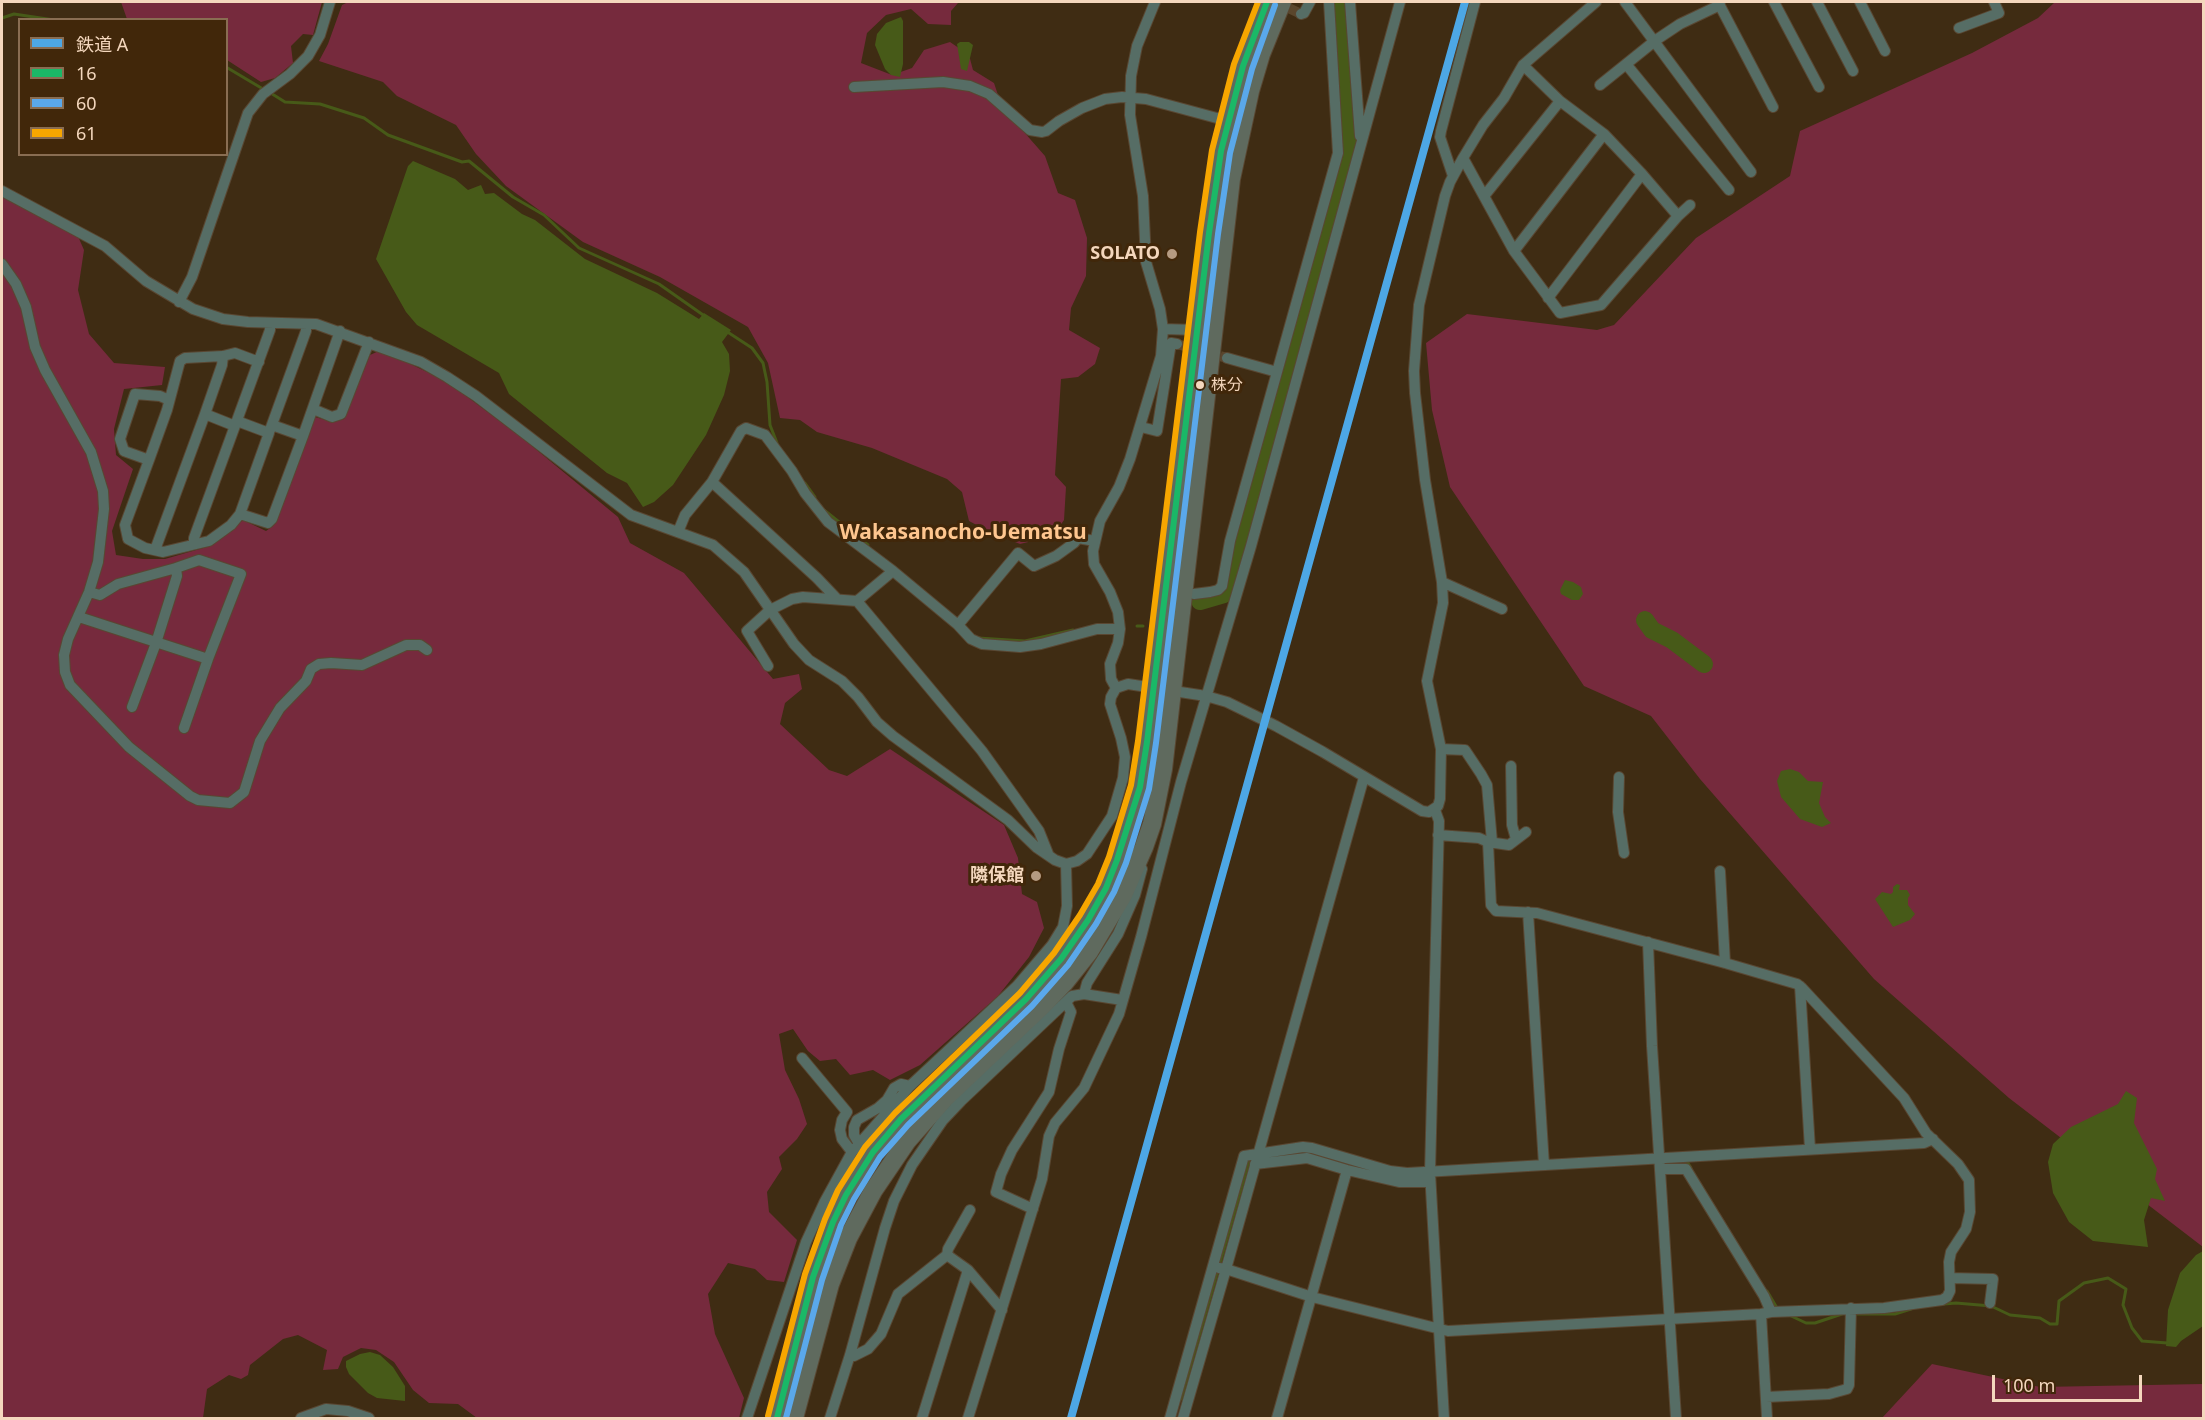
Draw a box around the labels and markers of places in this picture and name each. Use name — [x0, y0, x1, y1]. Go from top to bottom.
place label: SOLATO — [1090, 243, 1160, 265]
marker: SOLATO — [1165, 247, 1179, 261]
place label: 株分 — [1211, 375, 1243, 395]
marker: 株分 — [1194, 379, 1206, 391]
place label: 隣保館 — [970, 865, 1024, 887]
marker: 隣保館 — [1029, 869, 1043, 883]

